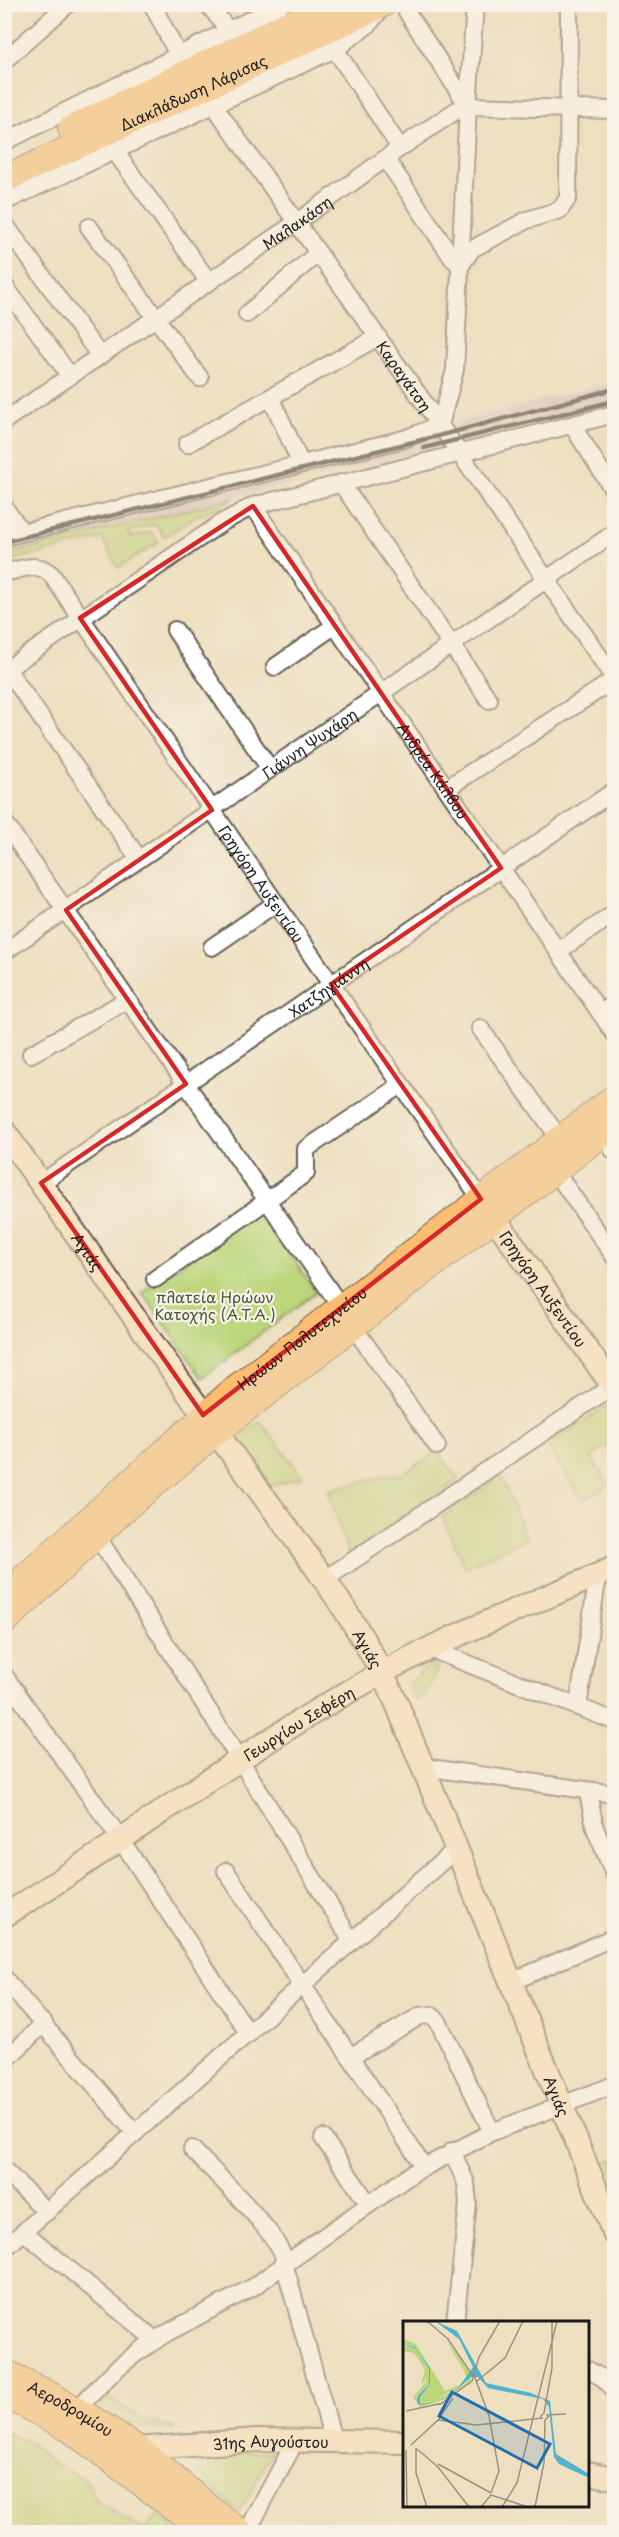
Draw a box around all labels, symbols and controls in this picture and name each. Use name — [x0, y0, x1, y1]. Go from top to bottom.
street label: Διακλάδωση Λάρισας — [116, 48, 270, 136]
street label: Μαλακάση — [257, 189, 336, 254]
street label: Καραγάτση — [372, 335, 438, 416]
street label: Γιάννη Ψυχάρη — [257, 702, 361, 783]
street label: Ανδρέα Κάλβου — [393, 717, 475, 823]
street label: Γρηγόρη Αυξεντίου — [214, 820, 311, 947]
street label: Χατζηγιάννη — [284, 951, 373, 1022]
street label: Γρηγόρη Αυξεντίου — [495, 1225, 593, 1351]
street label: Αγιάς — [67, 1228, 110, 1275]
street label: Ηρώων Πολυτεχνείου — [231, 1280, 371, 1395]
park label: πλατεία Ηρώων Κατοχής (Α.Τ.Α.) — [154, 1285, 276, 1325]
street label: Αγιάς — [348, 1624, 389, 1672]
street label: Γεωργίου Σεφέρη — [238, 1680, 358, 1766]
street label: Αγιάς — [539, 2072, 576, 2120]
inset map — [403, 2321, 589, 2507]
street label: Αεροδρομίου — [24, 2374, 118, 2441]
street label: 31ης Αυγούστου — [212, 2428, 329, 2455]

